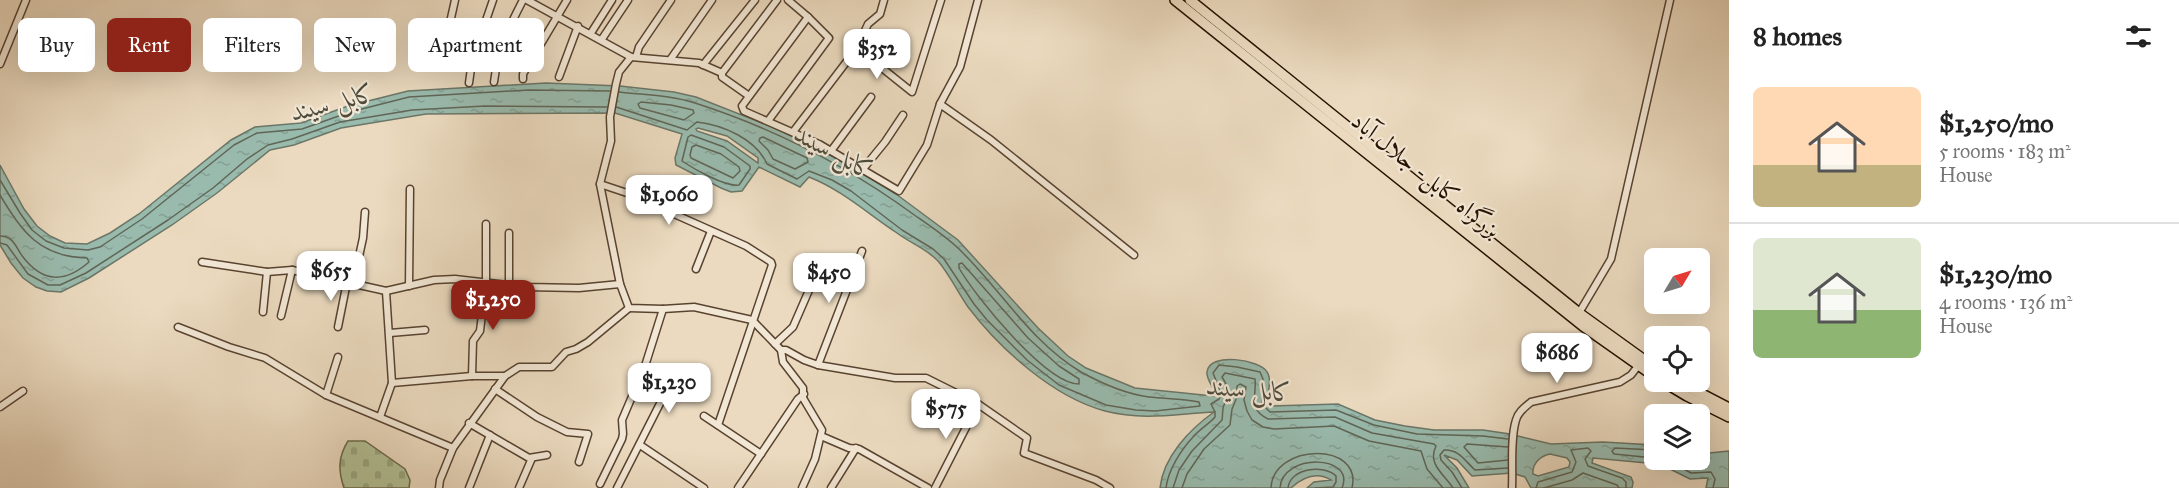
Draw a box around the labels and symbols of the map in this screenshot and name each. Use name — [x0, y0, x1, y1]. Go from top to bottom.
pin: $352 — [841, 29, 913, 80]
water label: کابل سيند — [287, 76, 380, 130]
street label: بزرگراه کابل- جلال آباد — [1344, 105, 1508, 246]
water label: کابل سيند — [788, 117, 881, 189]
pin: $1,060 — [620, 175, 718, 226]
north arrow — [1644, 248, 1710, 314]
pin: $655 — [295, 251, 367, 302]
pin: $450 — [793, 253, 865, 304]
pin: $1,250 — [444, 280, 542, 331]
pin: $686 — [1521, 333, 1593, 384]
pin: $1,230 — [620, 363, 718, 414]
water label: کابل سيند — [1205, 369, 1295, 411]
pin: $575 — [910, 389, 982, 440]

